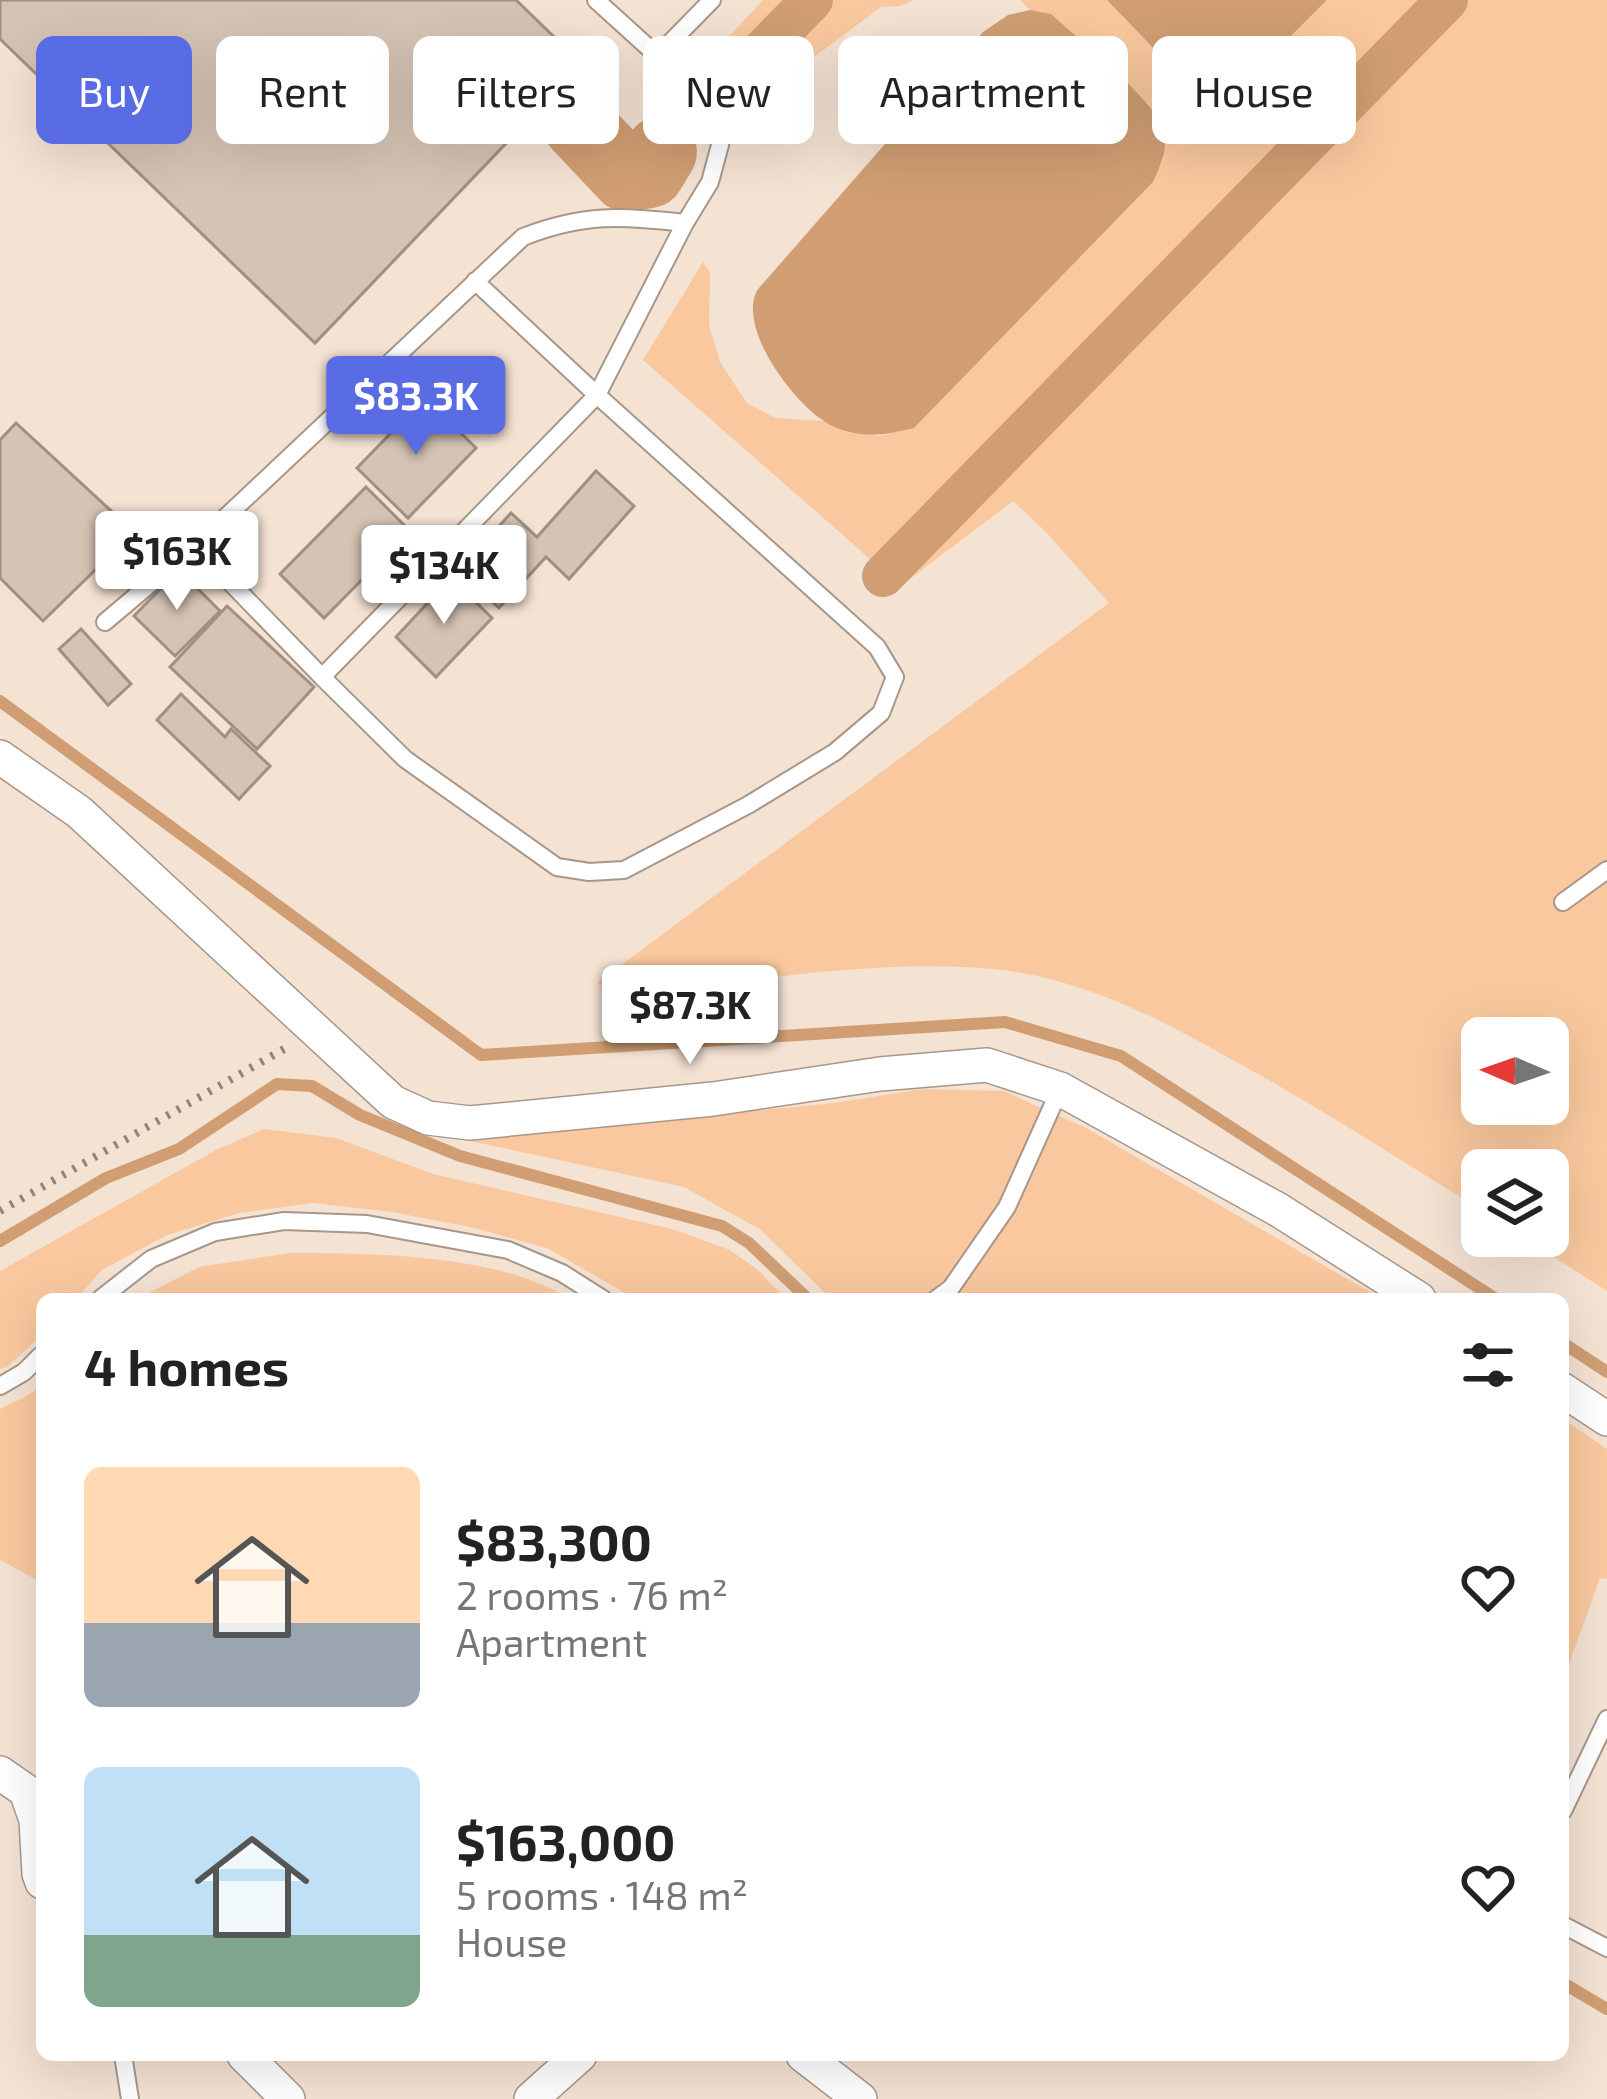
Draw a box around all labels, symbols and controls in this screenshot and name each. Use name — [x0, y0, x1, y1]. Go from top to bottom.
chip: Buy — [36, 36, 192, 144]
chip: Rent — [216, 36, 389, 144]
chip: Filters — [413, 36, 619, 144]
chip: New — [643, 36, 814, 144]
chip: Apartment — [838, 36, 1128, 144]
chip: House — [1152, 36, 1356, 144]
pin: $83.3K — [318, 356, 514, 458]
text: $83.3K — [353, 371, 479, 418]
pin: $163K — [93, 511, 261, 613]
pin: $134K — [360, 525, 528, 627]
text: $163K — [122, 526, 232, 573]
text: $134K — [388, 540, 500, 587]
pin: $87.3K — [592, 965, 788, 1067]
text: $87.3K — [629, 980, 751, 1027]
north arrow — [1461, 1017, 1569, 1125]
map controls — [1461, 1017, 1569, 1257]
button: layers — [1461, 1149, 1569, 1257]
icon: filters — [1455, 1332, 1521, 1398]
text: 4 homes — [84, 1335, 289, 1396]
text: $83,300 — [456, 1510, 652, 1571]
icon: home — [180, 1515, 324, 1659]
icon: heart — [1455, 1554, 1521, 1620]
text: 2 rooms · 76 m² — [456, 1571, 728, 1618]
text: Apartment — [456, 1618, 647, 1665]
text: $163,000 — [456, 1810, 676, 1871]
icon: home — [180, 1815, 324, 1959]
icon: heart — [1455, 1854, 1521, 1920]
text: 5 rooms · 148 m² — [456, 1871, 748, 1918]
text: House — [456, 1918, 567, 1965]

